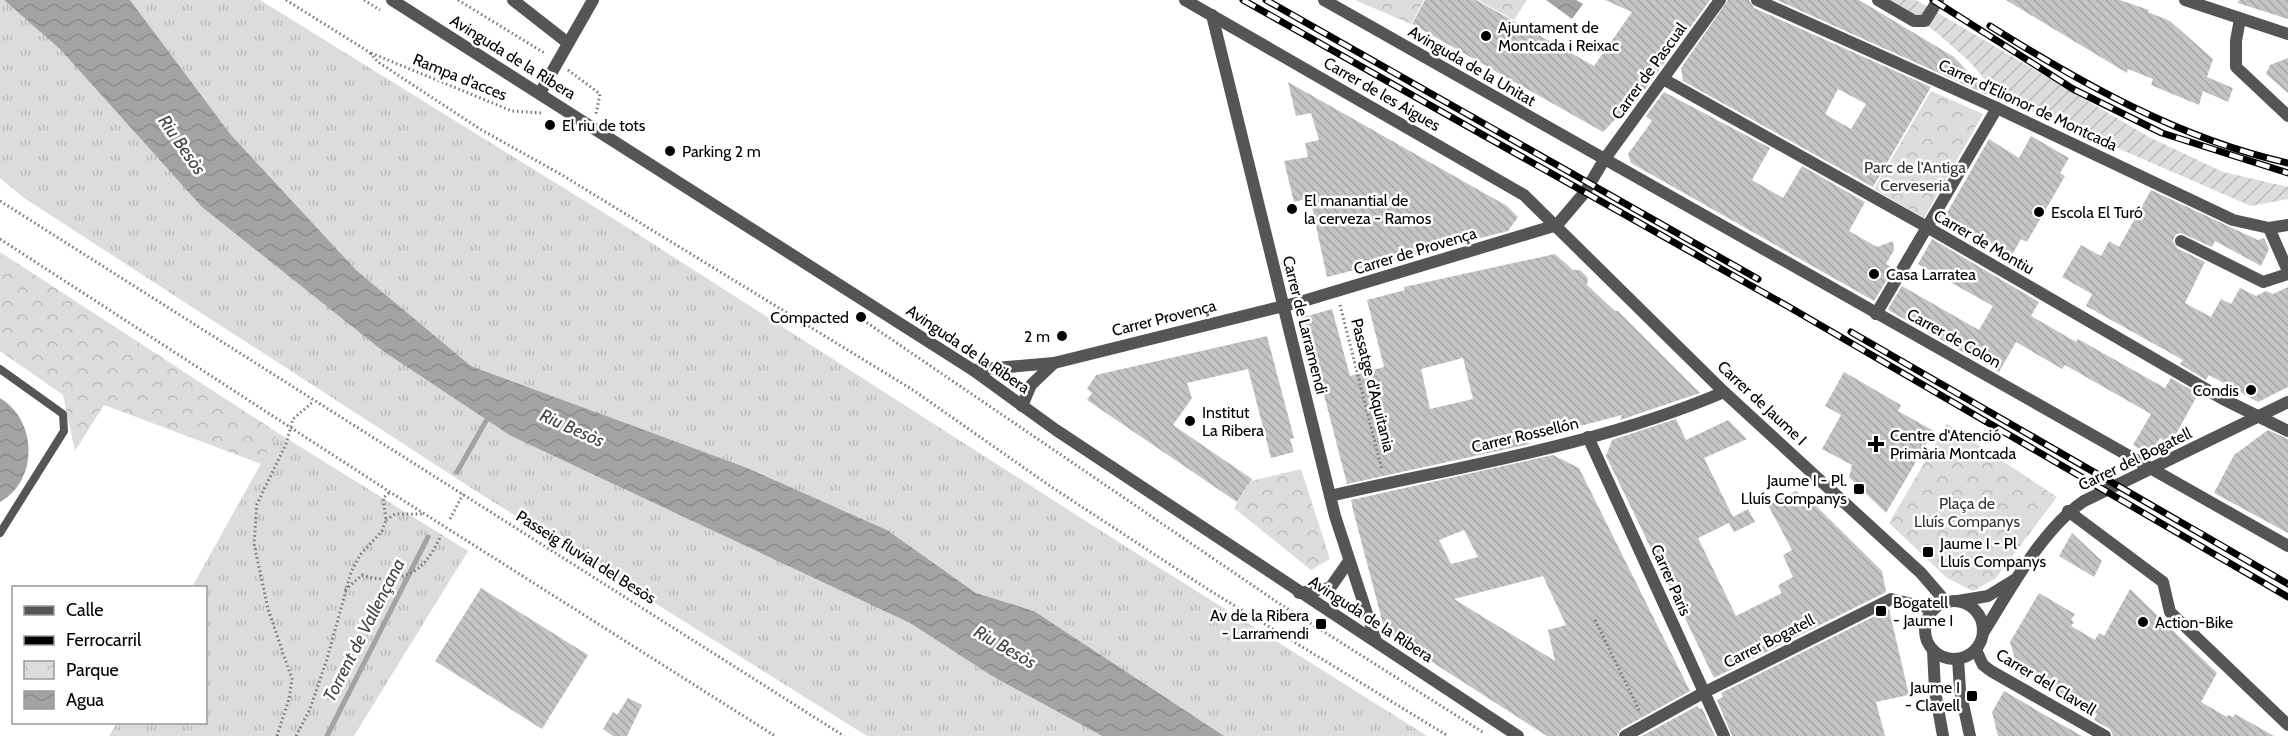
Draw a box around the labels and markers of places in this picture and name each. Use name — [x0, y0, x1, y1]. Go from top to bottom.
place label: Ajuntament de Montcada i Reixac — [1498, 18, 1619, 55]
marker: Ajuntament de Montcada i Reixac — [1479, 29, 1493, 43]
place label: El riu de tots — [562, 116, 646, 135]
marker: El riu de tots — [543, 118, 557, 132]
place label: Parking 2 m — [682, 142, 761, 161]
marker: Parking 2 m — [663, 144, 677, 158]
place label: El manantial de la cerveza - Ramos — [1304, 191, 1432, 228]
marker: El manantial de la cerveza - Ramos — [1285, 202, 1299, 216]
place label: Escola El Turó — [2051, 203, 2143, 222]
marker: Escola El Turó — [2032, 205, 2046, 219]
place label: Casa Larratea — [1886, 265, 1976, 284]
marker: Casa Larratea — [1867, 267, 1881, 281]
place label: Compacted — [770, 308, 849, 327]
marker: Compacted — [854, 310, 868, 324]
place label: 2 m — [1024, 327, 1050, 346]
marker: 2 m — [1055, 329, 1069, 343]
place label: Condis — [2193, 381, 2239, 400]
marker: Condis — [2244, 383, 2258, 397]
place label: Institut La Ribera — [1202, 403, 1264, 440]
marker: Institut La Ribera — [1183, 414, 1197, 428]
place label: Centre d'Atenció Primària Montcada — [1890, 426, 2016, 463]
marker: Centre d'Atenció Primària Montcada — [1867, 435, 1885, 453]
place label: Jaume I - Pl. Lluís Companys — [1741, 471, 1847, 508]
marker: Jaume I - Pl. Lluís Companys — [1852, 482, 1866, 496]
place label: Jaume I - Pl Lluís Companys — [1939, 534, 2047, 571]
marker: Jaume I - Pl Lluís Companys — [1921, 545, 1935, 559]
place label: Bogatell - Jaume I — [1893, 593, 1953, 630]
marker: Bogatell - Jaume I — [1874, 604, 1888, 618]
place label: Av de la Ribera - Larramendi — [1210, 606, 1309, 643]
place label: Action-Bike — [2155, 613, 2233, 632]
marker: Action-Bike — [2136, 615, 2150, 629]
marker: Av de la Ribera - Larramendi — [1314, 617, 1328, 631]
place label: Jaume I - Clavell — [1905, 678, 1960, 715]
marker: Jaume I - Clavell — [1965, 689, 1979, 703]

